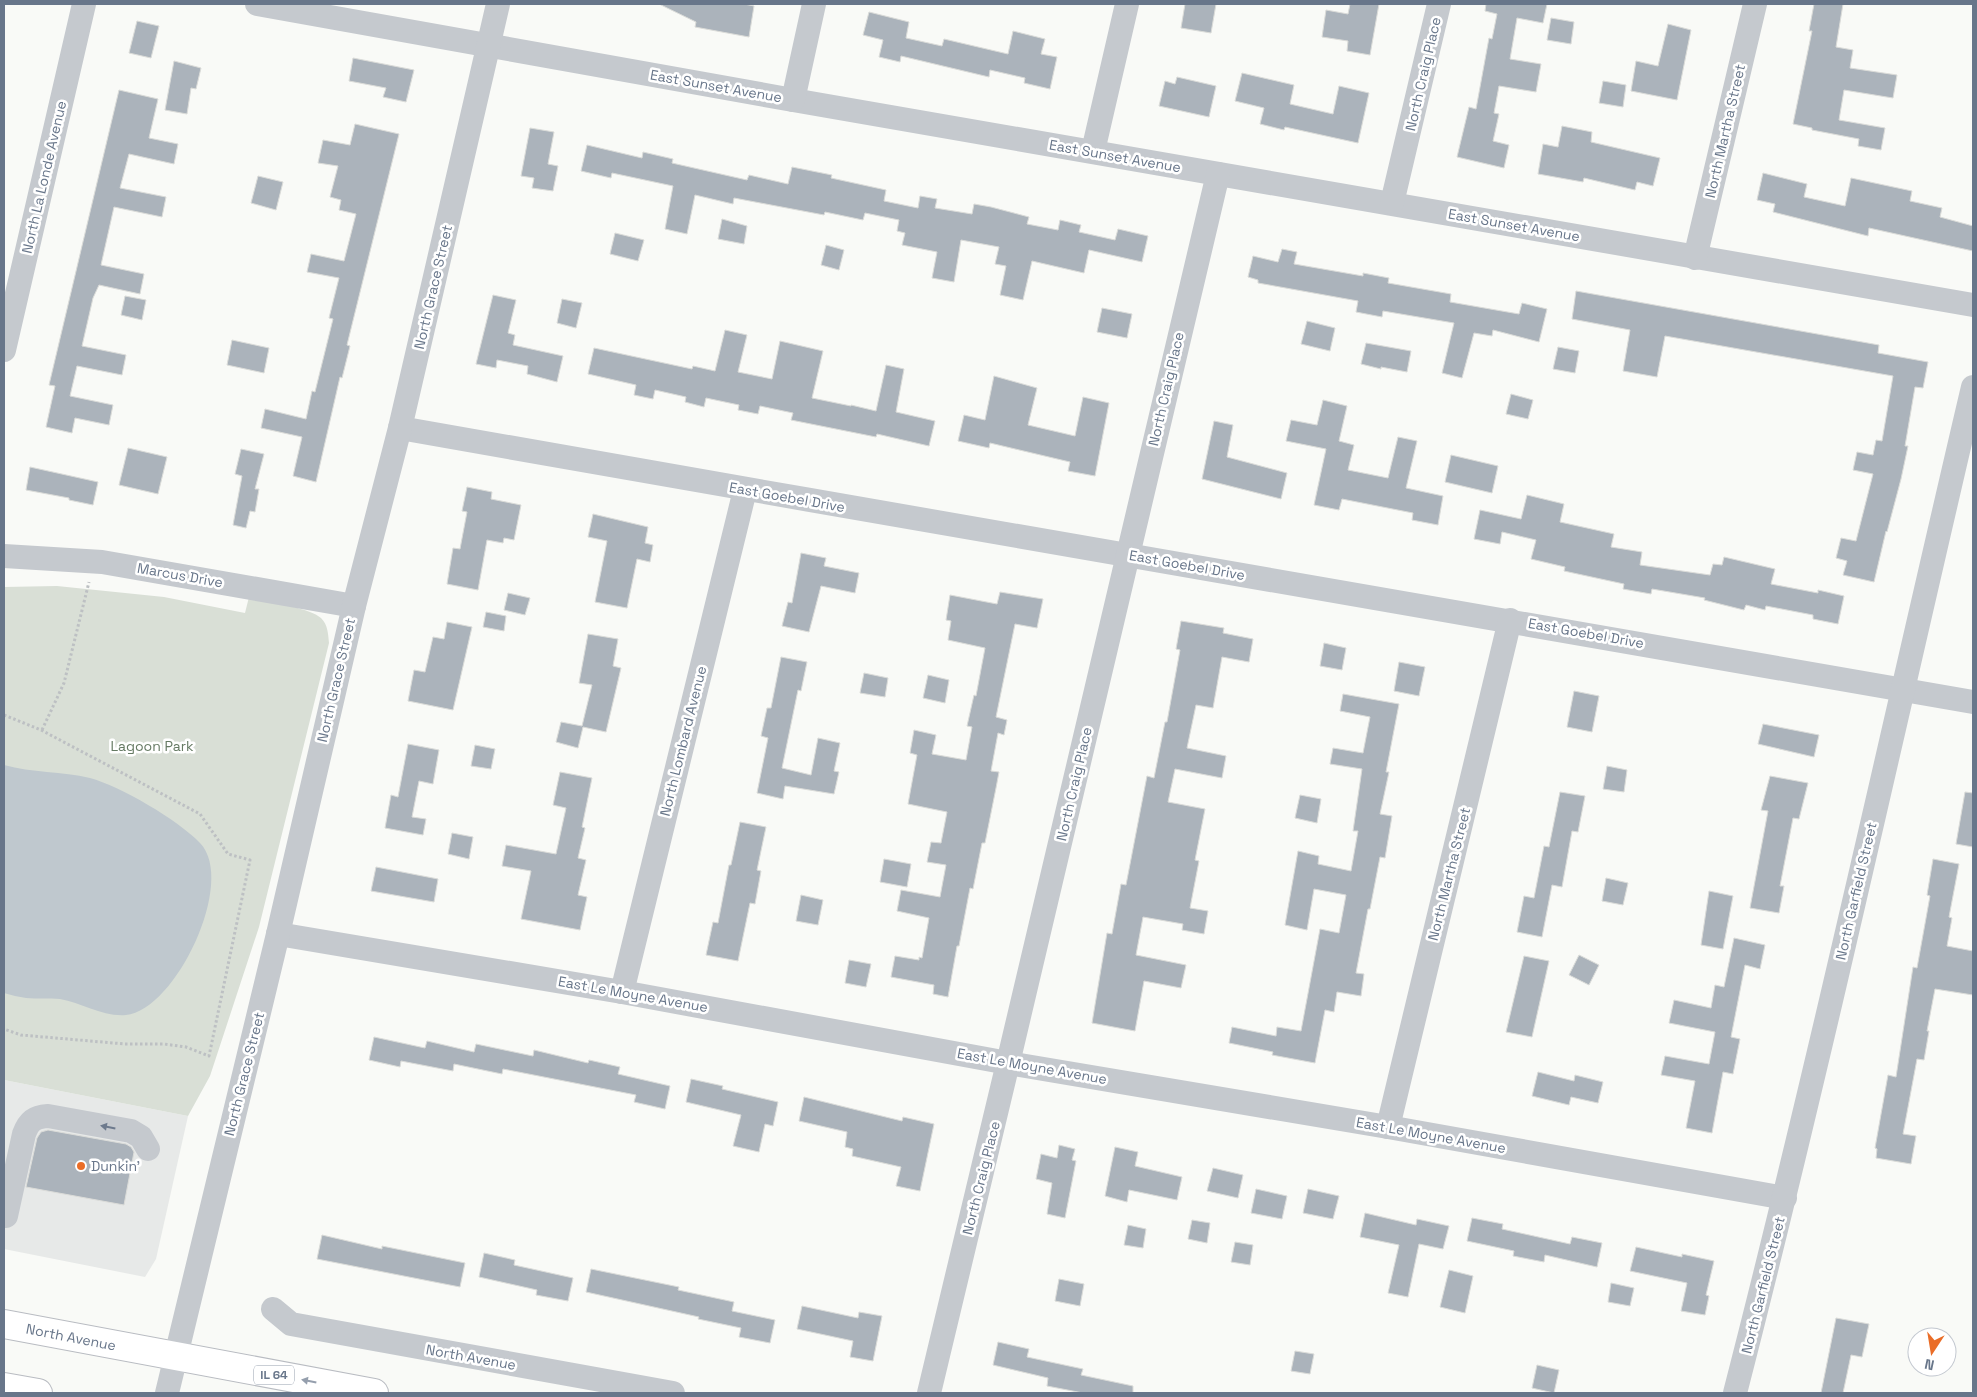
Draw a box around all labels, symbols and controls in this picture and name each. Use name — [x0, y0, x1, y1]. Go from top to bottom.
street label: North Craig Place — [1401, 15, 1445, 133]
street label: North Martha Street — [1701, 62, 1749, 200]
street label: East Sunset Avenue — [649, 66, 783, 106]
street label: North La Londe Avenue — [18, 99, 70, 255]
street label: East Sunset Avenue — [1048, 136, 1182, 176]
street label: East Sunset Avenue — [1447, 205, 1581, 245]
street label: North Grace Street — [410, 223, 456, 351]
street label: North Craig Place — [1144, 330, 1188, 448]
street label: East Goebel Drive — [728, 478, 846, 516]
street label: East Goebel Drive — [1128, 546, 1246, 584]
street label: Marcus Drive — [136, 559, 224, 591]
street label: East Goebel Drive — [1527, 614, 1645, 652]
street label: North Grace Street — [313, 616, 359, 744]
street label: North Lombard Avenue — [656, 664, 710, 818]
street label: North Craig Place — [1052, 725, 1096, 843]
park label: Lagoon Park — [110, 737, 194, 755]
street label: North Martha Street — [1424, 805, 1474, 943]
street label: North Garfield Street — [1831, 820, 1881, 962]
street label: East Le Moyne Avenue — [557, 972, 709, 1016]
street label: North Grace Street — [220, 1010, 268, 1138]
street label: East Le Moyne Avenue — [956, 1044, 1108, 1088]
street label: East Le Moyne Avenue — [1355, 1113, 1507, 1157]
street label: North Craig Place — [958, 1119, 1004, 1237]
one-way arrow — [101, 1123, 116, 1131]
place label: Dunkin' — [91, 1157, 140, 1175]
marker: Dunkin' — [75, 1160, 87, 1172]
street label: North Garfield Street — [1737, 1215, 1789, 1355]
street label: North Avenue — [25, 1319, 117, 1355]
north arrow — [1907, 1327, 1957, 1377]
street label: North Avenue — [425, 1340, 517, 1374]
text: N — [1923, 1355, 1936, 1374]
road number: IL 64 — [254, 1366, 294, 1384]
one-way arrow — [301, 1377, 317, 1385]

